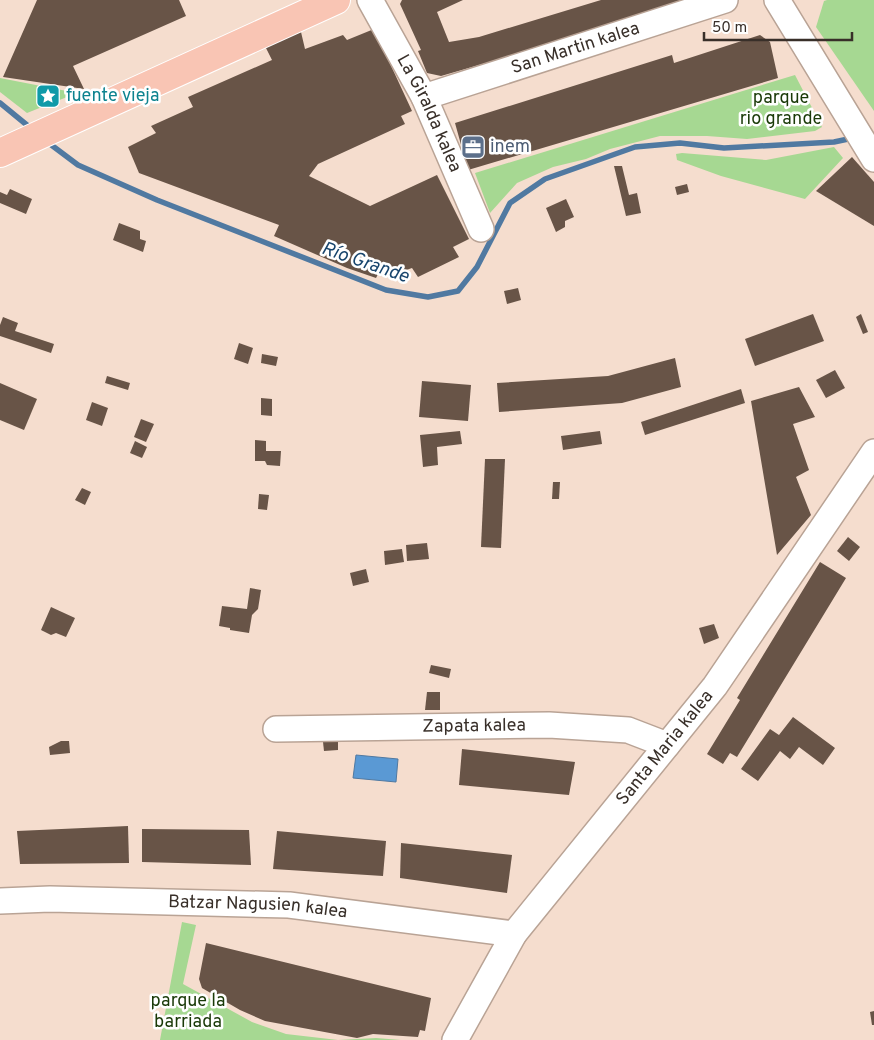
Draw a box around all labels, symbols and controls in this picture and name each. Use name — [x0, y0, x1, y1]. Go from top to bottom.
scale bar — [704, 10, 852, 42]
street label: San Martin kalea — [508, 17, 642, 80]
text: 50 m — [712, 19, 747, 38]
street label: La Giralda kalea — [391, 50, 467, 176]
place icon: fuente vieja — [35, 83, 61, 109]
place label: fuente vieja — [66, 85, 159, 108]
park label: parque rio grande — [740, 87, 822, 131]
office icon: inem — [460, 134, 486, 160]
place label: inem — [490, 136, 530, 159]
water label: Río Grande — [318, 237, 412, 289]
street label: Santa Maria kalea — [611, 685, 719, 810]
street label: Zapata kalea — [422, 714, 526, 738]
street label: Batzar Nagusien kalea — [168, 890, 349, 924]
park label: parque la barriada — [151, 990, 225, 1034]

